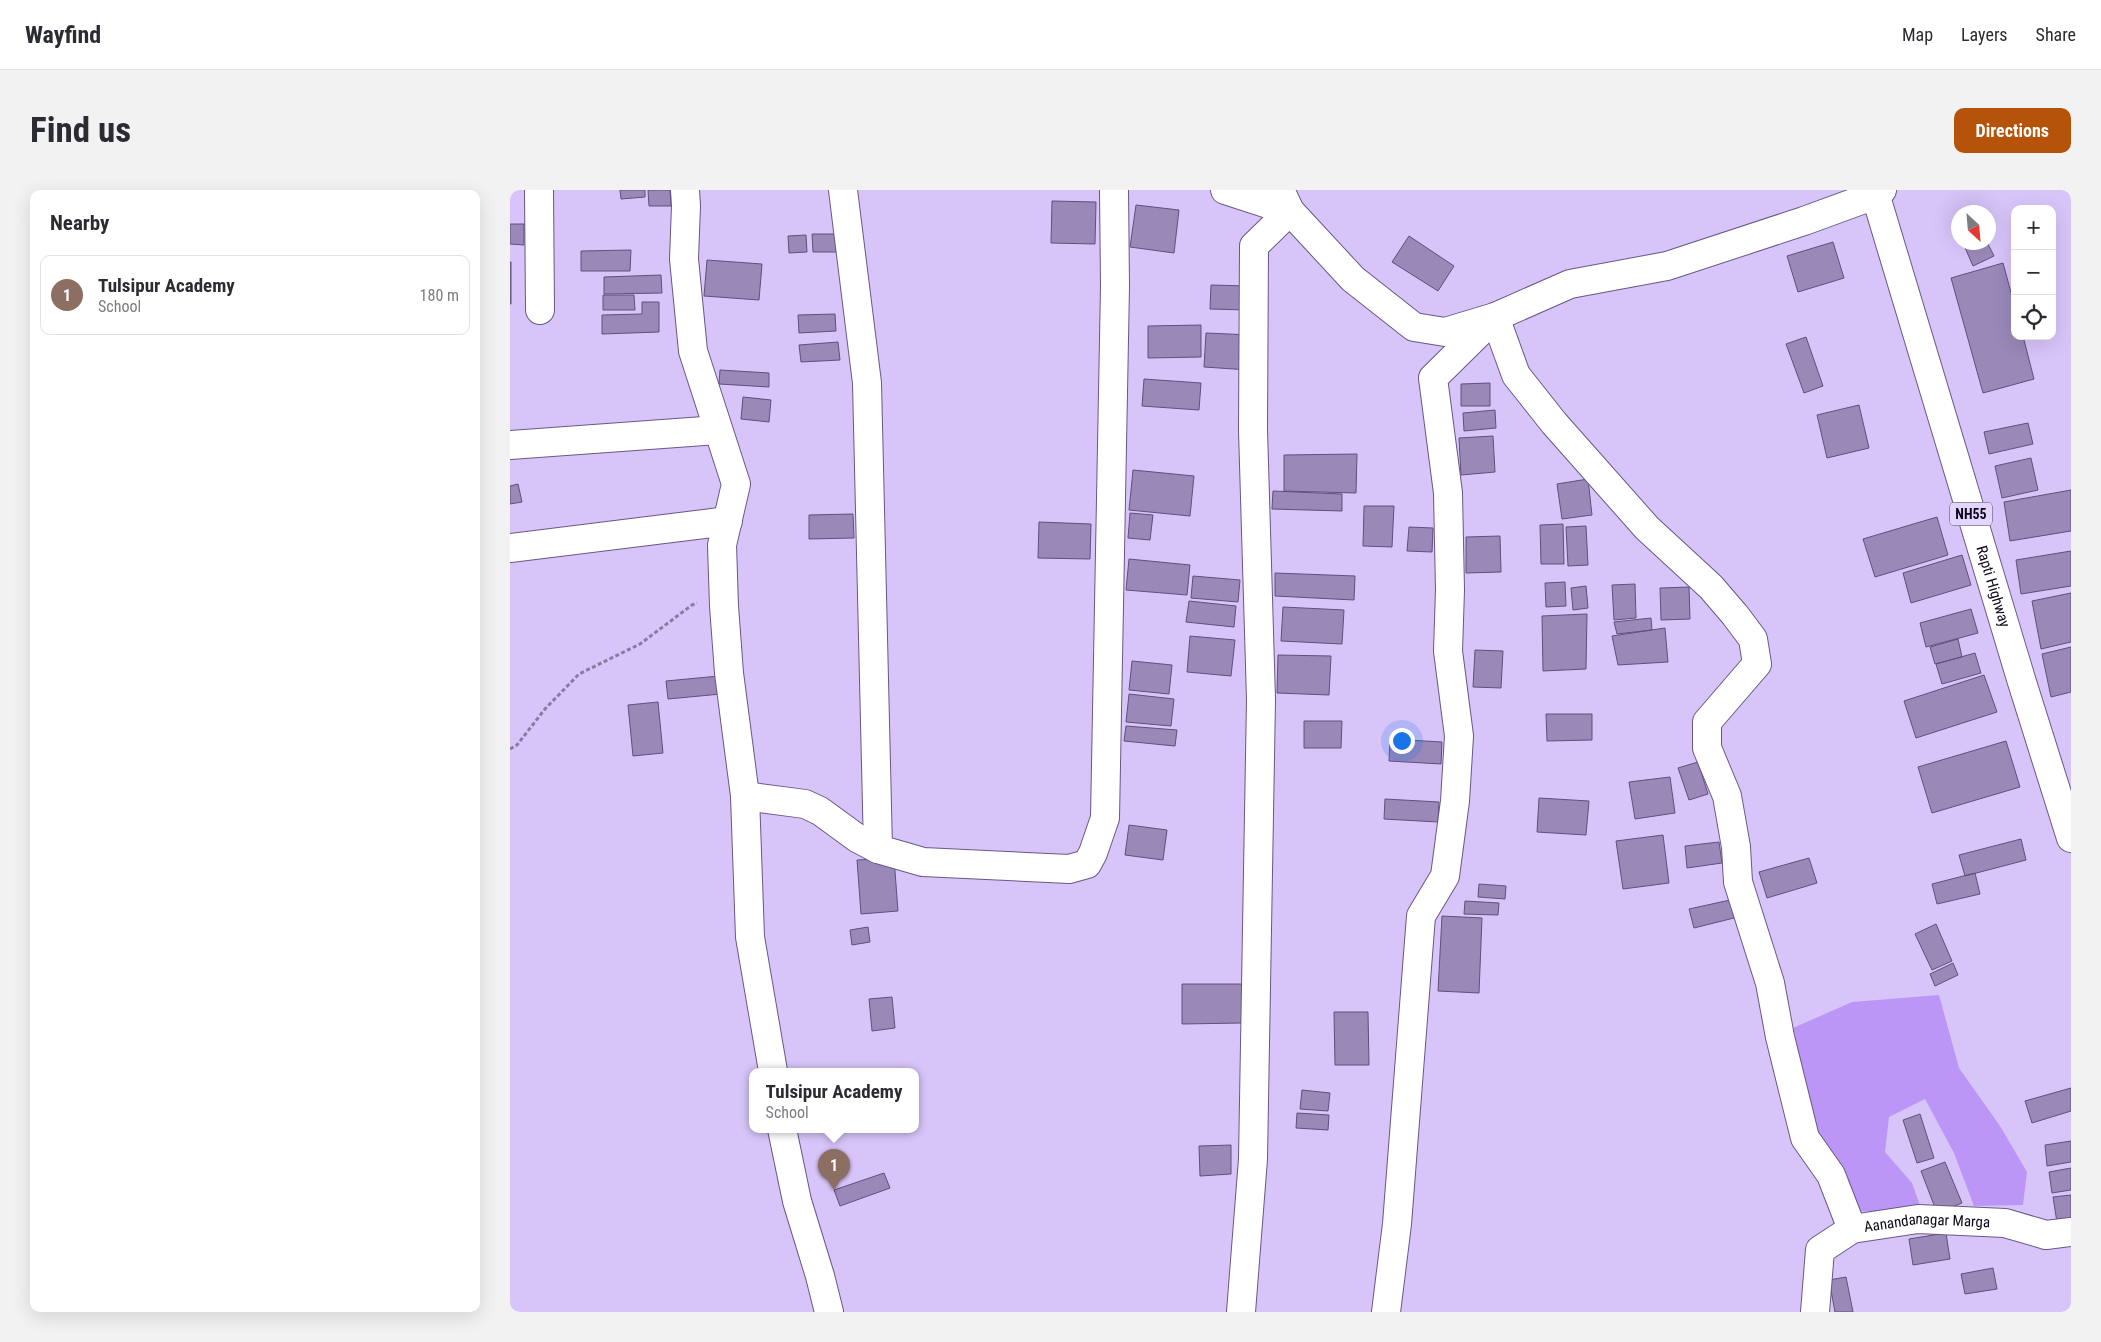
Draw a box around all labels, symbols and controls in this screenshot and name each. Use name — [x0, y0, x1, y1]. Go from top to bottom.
text: Wayfind — [25, 21, 101, 49]
text: Map — [1902, 24, 1933, 45]
text: Layers — [1961, 24, 2008, 45]
text: Share — [2036, 24, 2076, 45]
button: Directions — [1954, 108, 2071, 153]
text: Find us — [30, 110, 131, 151]
north arrow — [1951, 205, 1996, 250]
map controls — [2011, 205, 2056, 340]
button: + — [2011, 205, 2056, 250]
text: Nearby — [50, 211, 109, 235]
button: − — [2011, 250, 2056, 295]
text: Tulsipur Academy — [98, 274, 235, 297]
text: 1 — [63, 286, 71, 305]
text: 180 m — [420, 286, 459, 305]
button: locate — [2011, 295, 2056, 340]
text: School — [98, 297, 141, 316]
road number: NH55 — [1950, 502, 1992, 526]
street label: Rapti Highway — [1972, 543, 2014, 629]
your location — [1389, 728, 1415, 754]
popup — [749, 1068, 919, 1133]
text: Tulsipur Academy — [766, 1080, 902, 1103]
text: School — [766, 1103, 809, 1122]
pin: 1 — [818, 1149, 850, 1190]
street label: Aanandanagar Marga — [1863, 1210, 1991, 1236]

